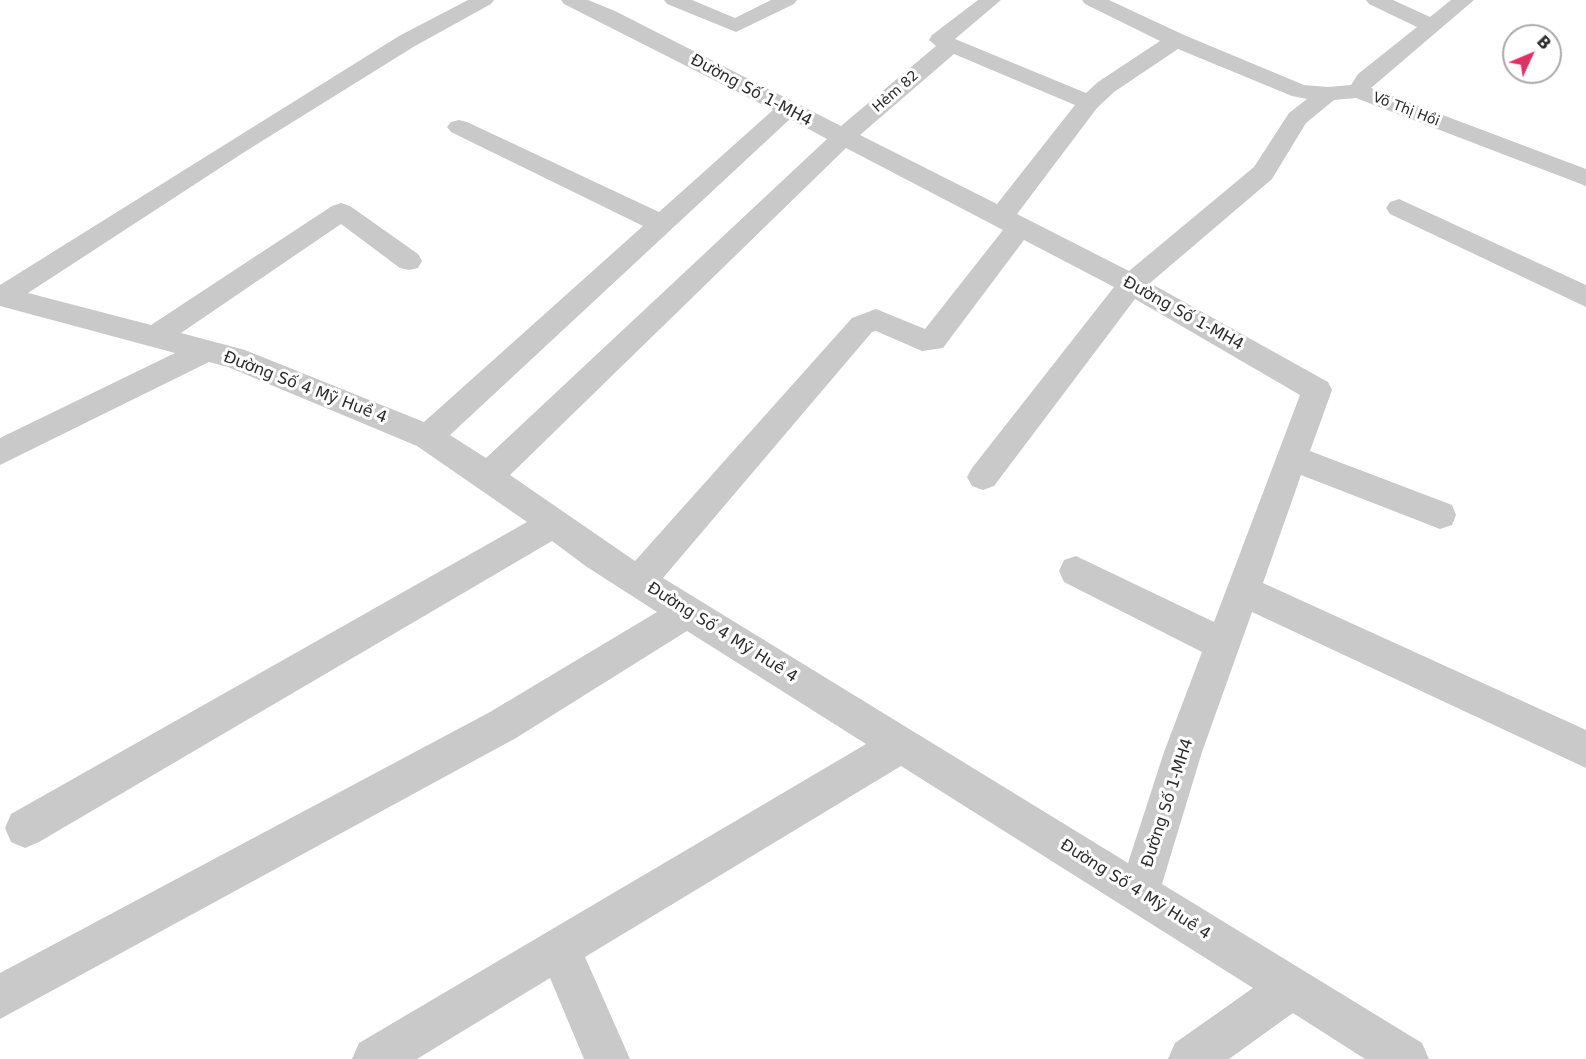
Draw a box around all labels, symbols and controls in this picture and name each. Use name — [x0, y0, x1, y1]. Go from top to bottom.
north arrow — [1502, 24, 1562, 84]
text: B — [1533, 32, 1555, 54]
street label: Đường Số 1-MH4 — [687, 51, 815, 131]
street label: Hẻm 82 — [870, 68, 922, 116]
street label: Võ Thị Hồi — [1370, 90, 1442, 130]
street label: Đường Số 1-MH4 — [1119, 273, 1247, 355]
street label: Đường Số 4 Mỹ Huề 4 — [221, 348, 389, 428]
street label: Đường Số 4 Mỹ Huề 4 — [643, 579, 801, 687]
street label: Đường Số 1-MH4 — [1138, 736, 1198, 870]
street label: Đường Số 4 Mỹ Huề 4 — [1056, 836, 1214, 944]

